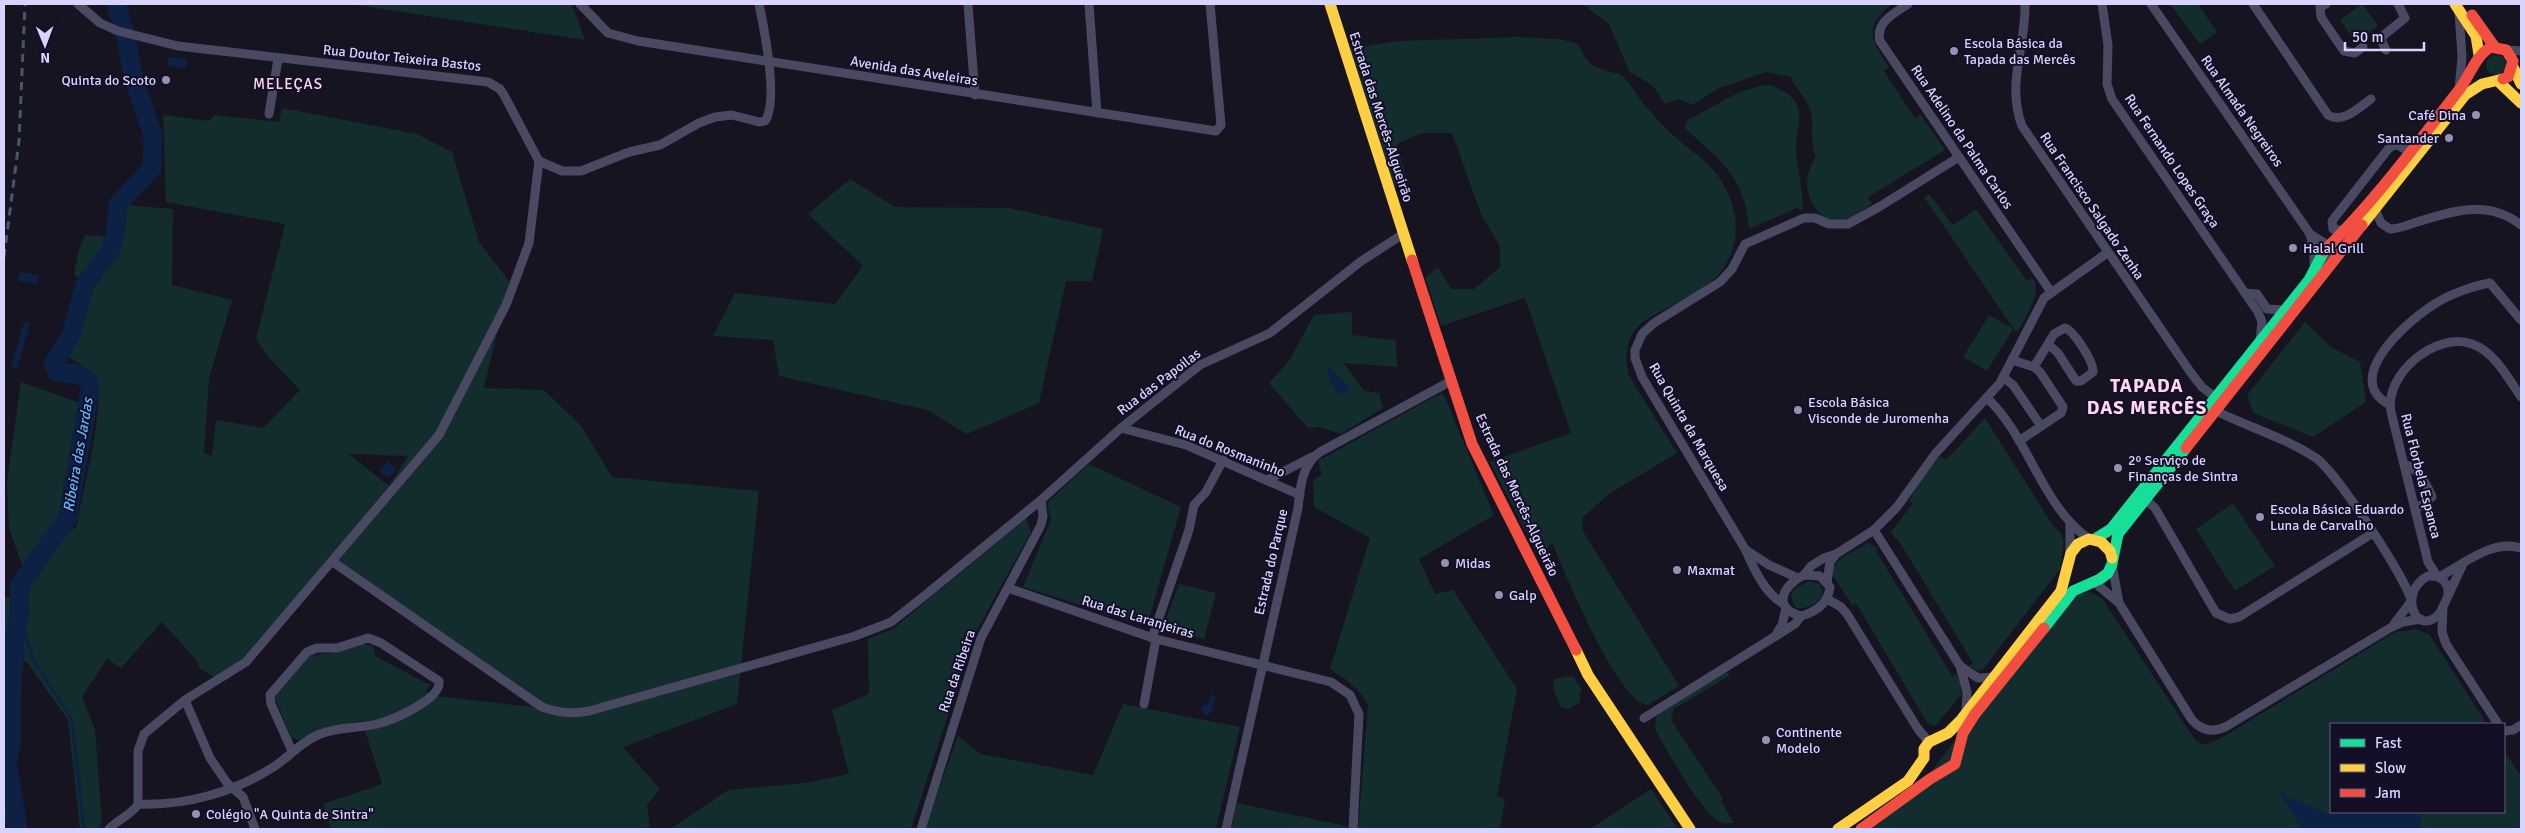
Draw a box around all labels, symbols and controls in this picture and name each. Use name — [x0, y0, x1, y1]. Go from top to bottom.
north arrow — [20, 20, 70, 70]
scale bar — [2345, 20, 2424, 52]
text: 50 m — [2352, 28, 2383, 46]
street label: Estrada das Mercês-Algueirão — [1345, 30, 1417, 204]
place label: Escola Básica da Tapada das Mercês — [1964, 35, 2076, 68]
street label: Rua Doutor Teixeira Bastos — [322, 41, 482, 75]
marker: Escola Básica da Tapada das Mercês — [1948, 45, 1960, 57]
text: N — [40, 49, 50, 66]
street label: Rua Almada Negreiros — [2197, 52, 2287, 170]
street label: Avenida das Aveleiras — [849, 53, 979, 89]
street label: Rua Adelino da Palma Carlos — [1907, 62, 2017, 212]
place label: Quinta do Scoto — [61, 72, 156, 89]
marker: Quinta do Scoto — [160, 74, 172, 86]
district label: MELEÇAS — [253, 75, 323, 93]
street label: Rua Fernando Lopes Graça — [2121, 91, 2223, 231]
place label: Café Dina — [2408, 107, 2466, 124]
marker: Café Dina — [2470, 109, 2482, 121]
street label: Rua Francisco Salgado Zenha — [2036, 129, 2148, 283]
place label: Santander — [2377, 130, 2440, 147]
marker: Santander — [2443, 132, 2455, 144]
place label: Halal Grill — [2303, 240, 2364, 257]
marker: Halal Grill — [2287, 242, 2299, 254]
street label: Rua das Papoilas — [1114, 345, 1204, 419]
street label: Rua Quinta da Marquesa — [1645, 360, 1733, 494]
district label: TAPADA DAS MERCÊS — [2087, 374, 2207, 420]
place label: Escola Básica Visconde de Juromenha — [1808, 394, 1949, 427]
water label: Ribeira das Jardas — [59, 395, 97, 514]
marker: Escola Básica Visconde de Juromenha — [1792, 404, 1804, 416]
street label: Estrada das Mercês-Algueirão — [1472, 411, 1562, 579]
street label: Rua Florbela Espanca — [2397, 412, 2445, 540]
street label: Rua do Rosmaninho — [1172, 421, 1288, 481]
place label: 2º Serviço de Finanças de Sintra — [2128, 452, 2238, 485]
marker: 2º Serviço de Finanças de Sintra — [2112, 462, 2124, 474]
place label: Escola Básica Eduardo Luna de Carvalho — [2270, 501, 2404, 534]
street label: Estrada do Parque — [1251, 507, 1291, 617]
marker: Escola Básica Eduardo Luna de Carvalho — [2254, 511, 2266, 523]
place label: Midas — [1455, 555, 1491, 572]
marker: Midas — [1439, 557, 1451, 569]
place label: Maxmat — [1687, 562, 1735, 579]
marker: Maxmat — [1671, 564, 1683, 576]
place label: Galp — [1509, 587, 1537, 604]
marker: Galp — [1493, 589, 1505, 601]
street label: Rua das Laranjeiras — [1080, 592, 1196, 642]
street label: Rua da Ribeira — [935, 628, 979, 714]
legend — [2330, 723, 2505, 813]
place label: Continente Modelo — [1776, 724, 1842, 757]
marker: Continente Modelo — [1760, 734, 1772, 746]
text: Fast — [2375, 734, 2402, 752]
text: Slow — [2375, 759, 2406, 777]
text: Jam — [2375, 784, 2401, 802]
place label: Colégio "A Quinta de Sintra" — [206, 806, 374, 823]
marker: Colégio "A Quinta de Sintra" — [190, 808, 202, 820]

